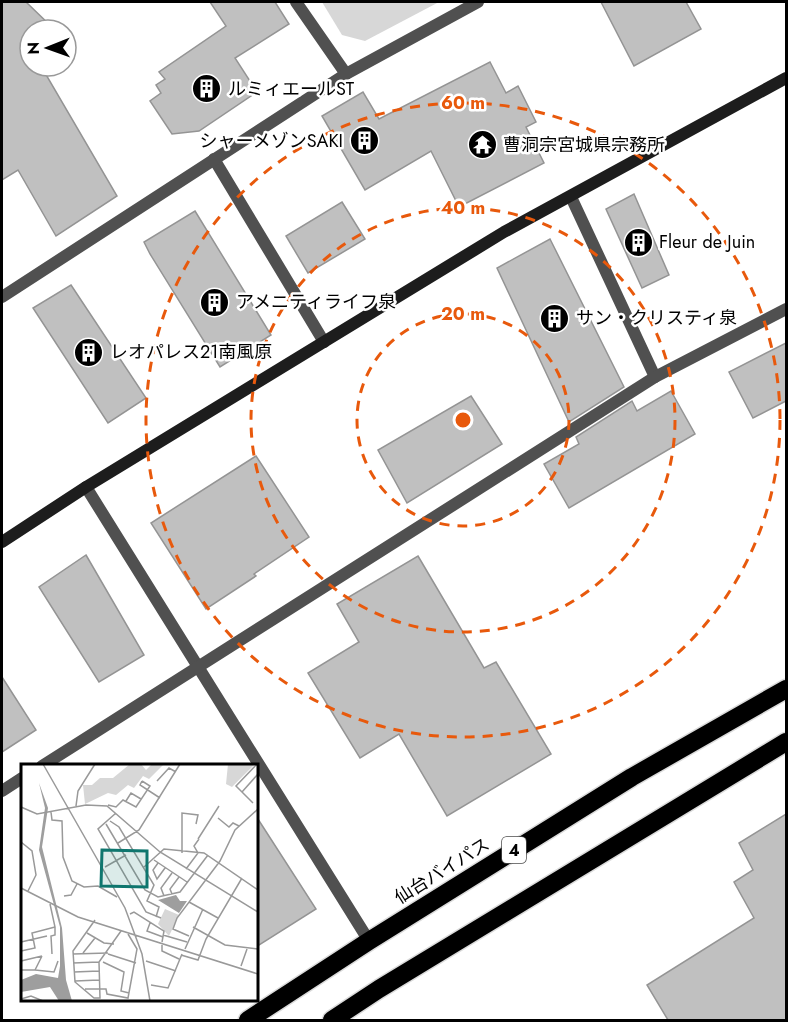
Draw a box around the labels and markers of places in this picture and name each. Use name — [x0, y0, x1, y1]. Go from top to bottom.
building icon: ルミィエールST — [191, 73, 223, 105]
place label: ルミィエールST — [228, 76, 355, 102]
building icon: シャーメゾンSAKI — [348, 125, 380, 157]
place label: シャーメゾンSAKI — [199, 128, 343, 154]
temple icon: 曹洞宗宮城県宗務所 — [466, 129, 498, 161]
place label: 曹洞宗宮城県宗務所 — [503, 132, 665, 158]
building icon: Fleur de Juin — [622, 226, 654, 258]
place label: Fleur de Juin — [659, 229, 755, 255]
building icon: アメニティライフ泉 — [199, 286, 231, 318]
place label: アメニティライフ泉 — [236, 289, 396, 315]
building icon: サン・クリスティ泉 — [539, 302, 571, 334]
place label: サン・クリスティ泉 — [576, 305, 737, 331]
building icon: レオパレス21南風原 — [73, 336, 105, 368]
place label: レオパレス21南風原 — [110, 339, 272, 365]
centre of rings — [453, 410, 473, 430]

